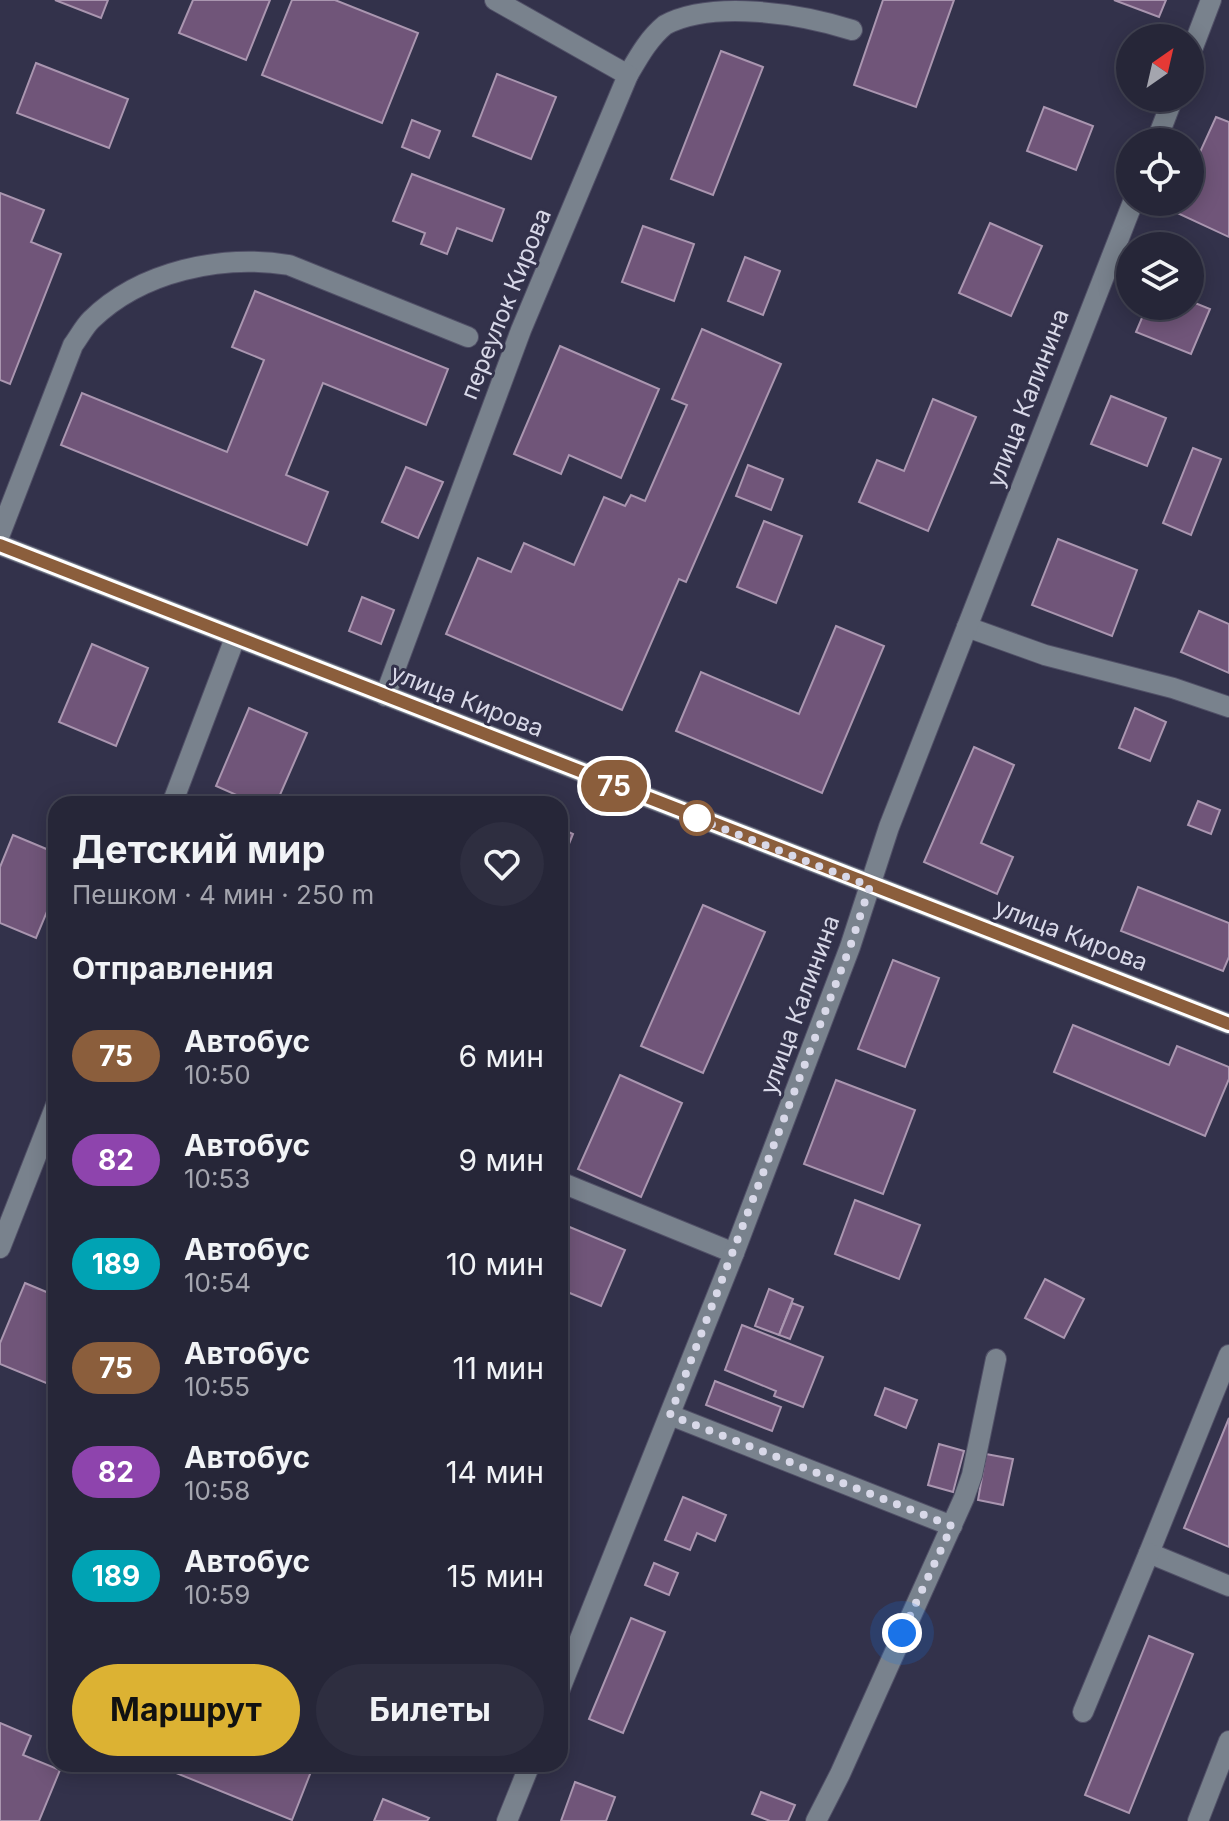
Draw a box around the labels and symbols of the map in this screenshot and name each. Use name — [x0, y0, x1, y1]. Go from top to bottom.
north arrow — [1116, 24, 1204, 112]
street label: переулок Кирова — [454, 204, 557, 403]
street label: улица Калинина — [980, 305, 1075, 491]
street label: улица Кирова — [387, 658, 548, 743]
line badge: 75 — [578, 760, 650, 812]
unlabelled marker — [680, 801, 714, 835]
street label: улица Кирова — [991, 892, 1152, 977]
street label: улица Калинина — [754, 911, 845, 1098]
your location — [882, 1613, 922, 1653]

